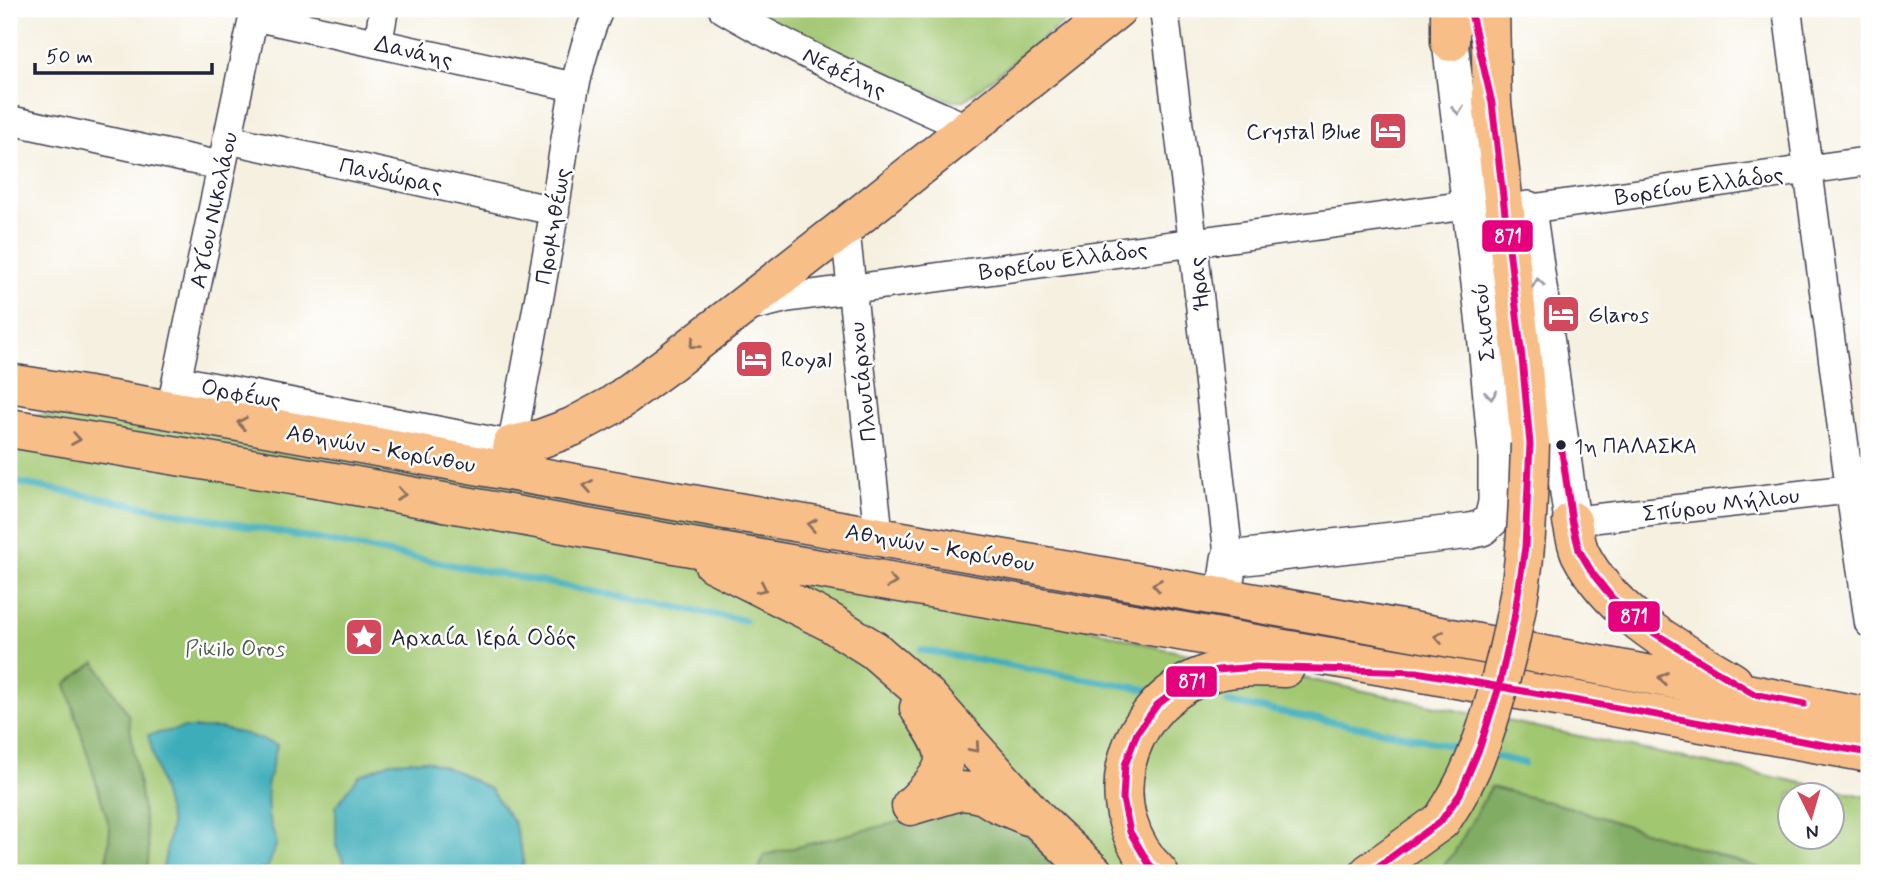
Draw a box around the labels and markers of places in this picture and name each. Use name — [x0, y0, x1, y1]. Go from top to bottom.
hotel icon: Crystal Blue — [1367, 110, 1409, 152]
place label: Crystal Blue — [1246, 118, 1361, 148]
hotel icon: Glaros — [1540, 293, 1582, 335]
place label: Glaros — [1588, 301, 1649, 331]
hotel icon: Royal — [733, 338, 775, 380]
place label: Royal — [781, 346, 832, 376]
place label: 1η ΠΑΛΑΣΚΑ — [1574, 433, 1697, 461]
marker: 1η ΠΑΛΑΣΚΑ — [1554, 438, 1568, 452]
place icon: Αρχαία Ιερά Οδός — [343, 616, 385, 658]
place label: Αρχαία Ιερά Οδός — [391, 624, 576, 654]

